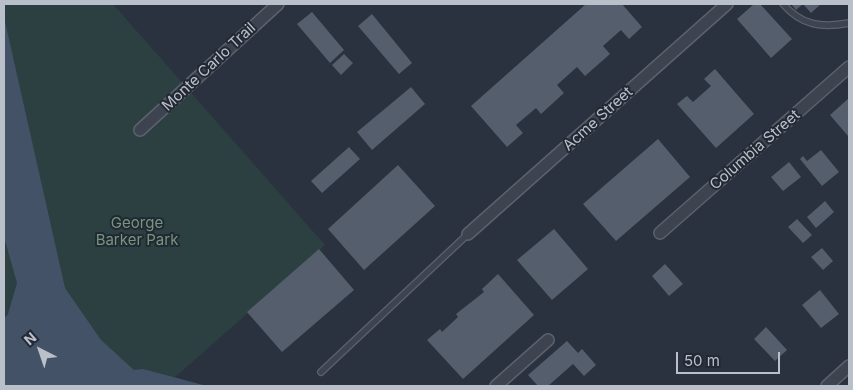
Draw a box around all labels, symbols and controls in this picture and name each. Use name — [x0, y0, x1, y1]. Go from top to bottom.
street label: Monte Carlo Trail — [158, 19, 260, 115]
street label: Acme Street — [560, 83, 636, 155]
street label: Columbia Street — [706, 106, 804, 194]
park label: George Barker Park — [96, 214, 178, 249]
north arrow — [15, 325, 65, 375]
text: N — [20, 328, 39, 348]
scale bar — [678, 342, 782, 374]
text: 50 m — [684, 351, 720, 370]

